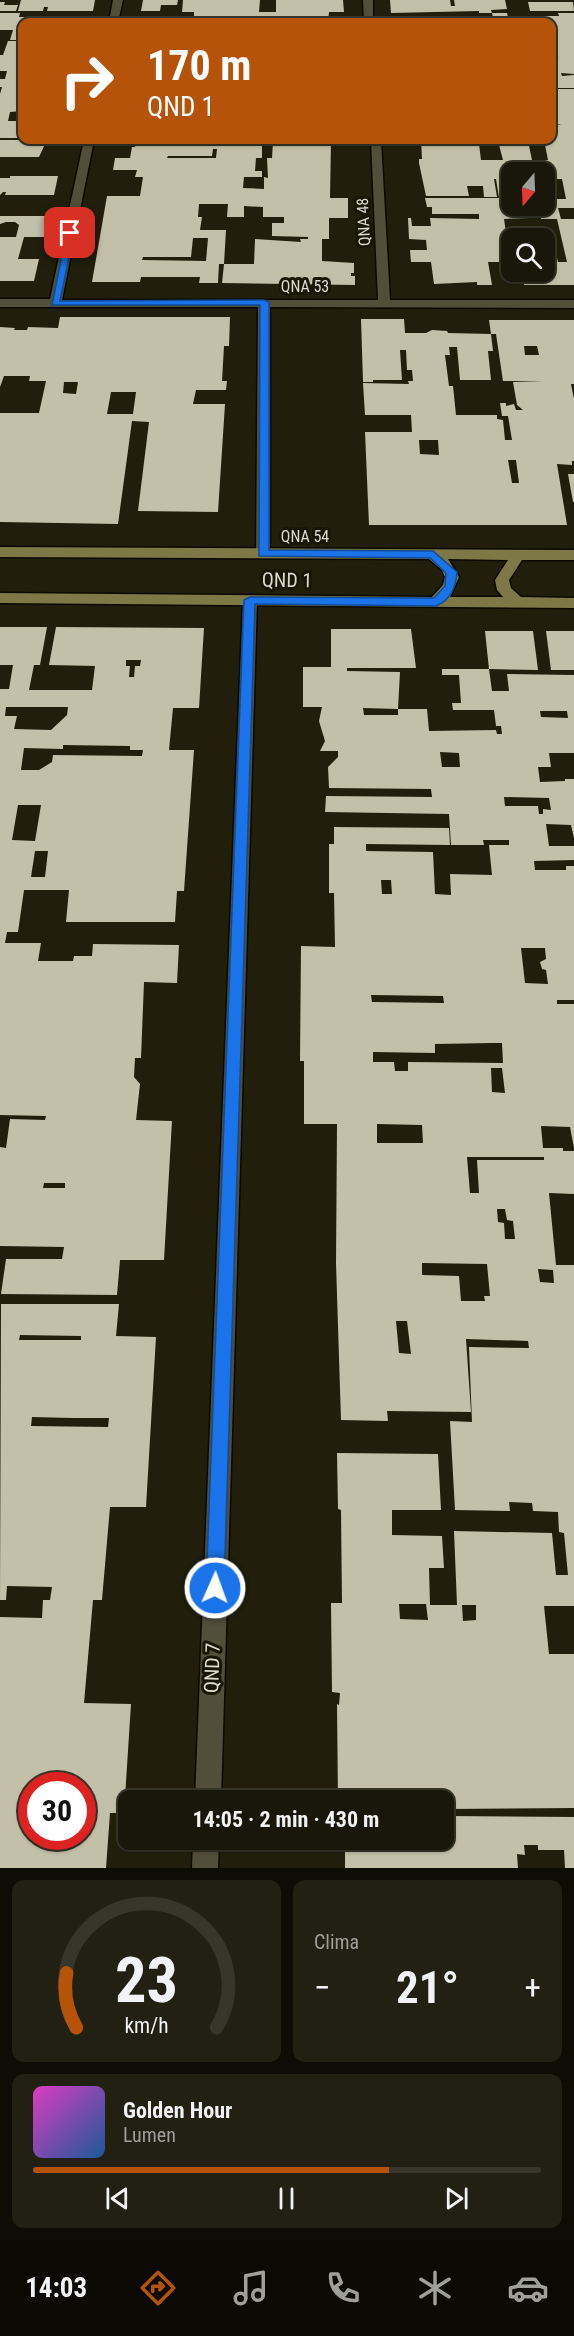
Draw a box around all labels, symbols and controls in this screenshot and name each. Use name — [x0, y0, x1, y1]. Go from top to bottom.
text: 170 m — [147, 41, 252, 90]
icon: right — [48, 42, 126, 120]
text: QND 1 — [147, 91, 215, 123]
north arrow — [501, 162, 555, 216]
map controls — [501, 162, 555, 282]
street label: QNA 48 — [353, 197, 374, 247]
pin — [44, 207, 95, 258]
icon: arrive — [53, 216, 86, 249]
button: search — [501, 228, 555, 282]
street label: QNA 53 — [281, 277, 329, 296]
street label: QNA 54 — [281, 527, 329, 546]
street label: QND 1 — [262, 568, 312, 592]
position arrow — [183, 1556, 247, 1620]
street label: QND 7 — [199, 1642, 225, 1694]
speed limit sign: 30 — [18, 1772, 96, 1850]
text: 14:05 · 2 min · 430 m — [193, 1807, 379, 1832]
text: Clima — [314, 1930, 359, 1954]
text: 23 — [115, 1944, 178, 2017]
text: 21° — [396, 1961, 459, 2014]
text: − — [314, 1968, 331, 2007]
text: + — [525, 1968, 541, 2007]
text: km/h — [124, 2013, 169, 2038]
text: Golden Hour — [123, 2098, 232, 2123]
text: Lumen — [123, 2123, 176, 2147]
icon: previous — [101, 2182, 134, 2215]
icon: pause — [270, 2182, 303, 2215]
icon: next — [440, 2182, 473, 2215]
icon: directions — [137, 2267, 179, 2309]
icon: music — [230, 2267, 272, 2309]
icon: phone — [322, 2267, 364, 2309]
icon: climate — [414, 2267, 456, 2309]
icon: car — [507, 2267, 549, 2309]
text: 14:03 — [25, 2272, 87, 2304]

